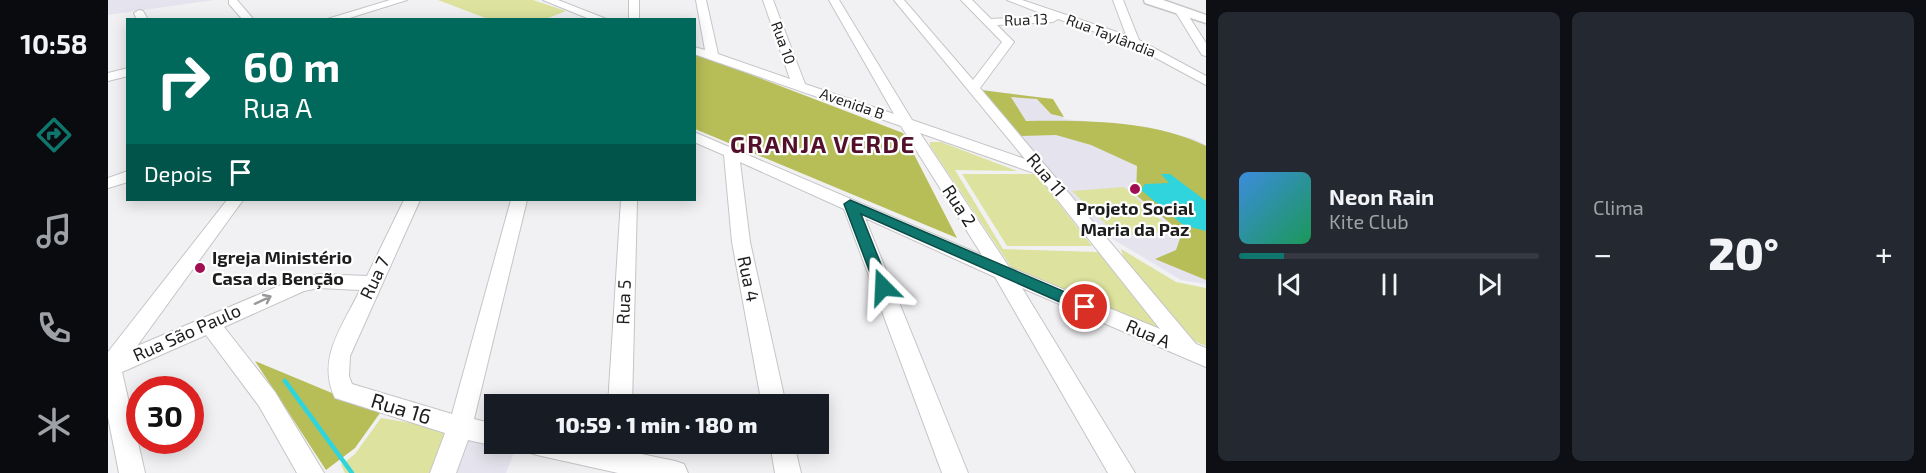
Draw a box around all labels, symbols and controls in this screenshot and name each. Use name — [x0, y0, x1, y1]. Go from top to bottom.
street label: Rua 13 — [1004, 9, 1048, 29]
street label: Rua Taylândia — [1064, 10, 1159, 60]
street label: Rua 10 — [768, 19, 800, 67]
text: 10:58 — [20, 27, 88, 59]
text: 60 m — [243, 40, 340, 90]
icon: right — [144, 42, 222, 120]
street label: Avenida B — [818, 84, 887, 122]
text: Rua A — [243, 91, 312, 123]
icon: directions — [33, 114, 75, 156]
district label: GRANJA VERDE — [730, 129, 916, 158]
street label: Rua 11 — [1022, 148, 1071, 200]
icon: arrive — [224, 156, 257, 189]
text: Depois — [144, 160, 212, 186]
street label: Rua 2 — [938, 180, 981, 230]
marker: Projeto Social Maria da Paz — [1128, 182, 1142, 196]
text: Neon Rain — [1329, 183, 1434, 209]
text: Clima — [1593, 195, 1644, 219]
place label: Projeto Social Maria da Paz — [1076, 197, 1194, 240]
text: Kite Club — [1329, 209, 1409, 233]
icon: music — [33, 210, 75, 252]
text: 20° — [1708, 225, 1779, 279]
text: − — [1593, 233, 1612, 273]
text: + — [1875, 233, 1893, 273]
place label: Igreja Ministério Casa da Benção — [212, 246, 352, 290]
street label: Rua 7 — [354, 253, 394, 302]
street label: Rua 4 — [733, 254, 765, 304]
position arrow — [851, 255, 915, 319]
marker: Igreja Ministério Casa da Benção — [193, 261, 207, 275]
icon: previous — [1273, 268, 1306, 301]
icon: pause — [1373, 268, 1406, 301]
icon: next — [1473, 268, 1506, 301]
street label: Rua 5 — [611, 279, 635, 325]
pin — [1059, 281, 1110, 332]
icon: arrive — [1068, 290, 1101, 323]
one-way arrow — [253, 294, 271, 305]
street label: Rua São Paulo — [129, 298, 244, 366]
icon: phone — [33, 307, 75, 349]
street label: Rua A — [1123, 314, 1175, 353]
speed limit sign: 30 — [126, 376, 204, 454]
street label: Rua 16 — [368, 387, 435, 429]
icon: climate — [33, 404, 75, 446]
text: 10:59 · 1 min · 180 m — [556, 411, 757, 437]

